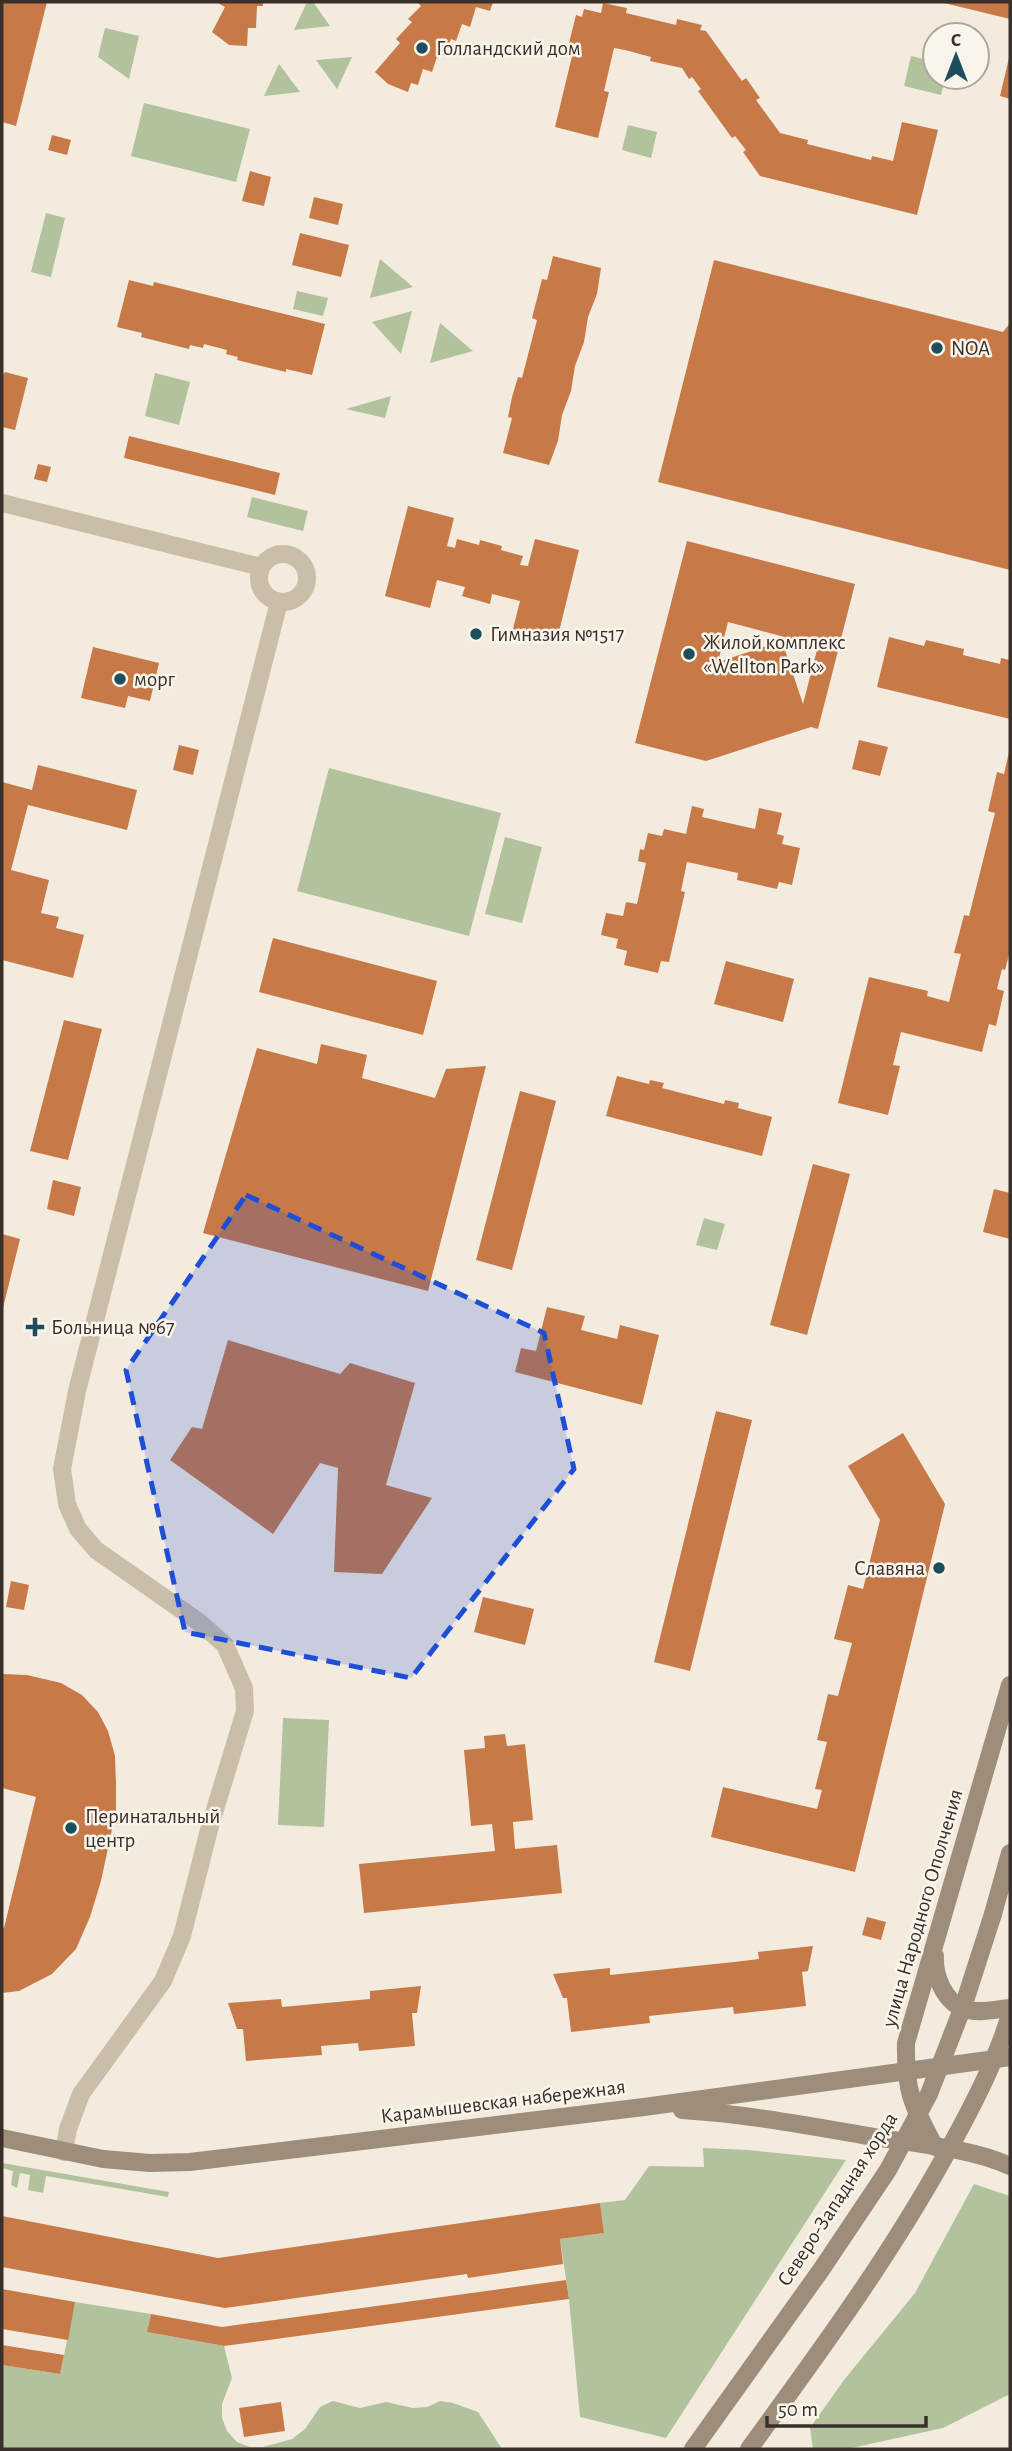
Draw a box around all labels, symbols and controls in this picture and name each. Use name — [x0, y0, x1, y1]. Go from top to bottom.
north arrow — [921, 21, 991, 91]
text: С — [951, 31, 961, 50]
place label: Голландский дом — [436, 38, 581, 59]
marker: Голландский дом — [414, 40, 430, 56]
place label: NOA — [951, 338, 990, 359]
marker: NOA — [929, 340, 945, 356]
place label: Гимназия №1517 — [490, 624, 625, 645]
marker: Гимназия №1517 — [468, 626, 484, 642]
place label: Жилой комплекс «Wellton Park» — [703, 632, 846, 677]
marker: Жилой комплекс «Wellton Park» — [681, 646, 697, 662]
place label: морг — [134, 669, 176, 690]
marker: морг — [112, 671, 128, 687]
marker: Больница №67 — [25, 1317, 45, 1337]
place label: Больница №67 — [51, 1317, 175, 1338]
place label: Славяна — [854, 1558, 925, 1579]
marker: Славяна — [931, 1560, 947, 1576]
street label: улица Народного Ополчения — [878, 1787, 966, 2030]
place label: Перинатальный центр — [85, 1806, 220, 1851]
marker: Перинатальный центр — [63, 1820, 79, 1836]
street label: Карамышевская набережная — [379, 2076, 627, 2127]
street label: Северо-Западная хорда — [773, 2108, 902, 2290]
scale bar — [767, 2384, 926, 2428]
text: 50 m — [778, 2399, 818, 2420]

